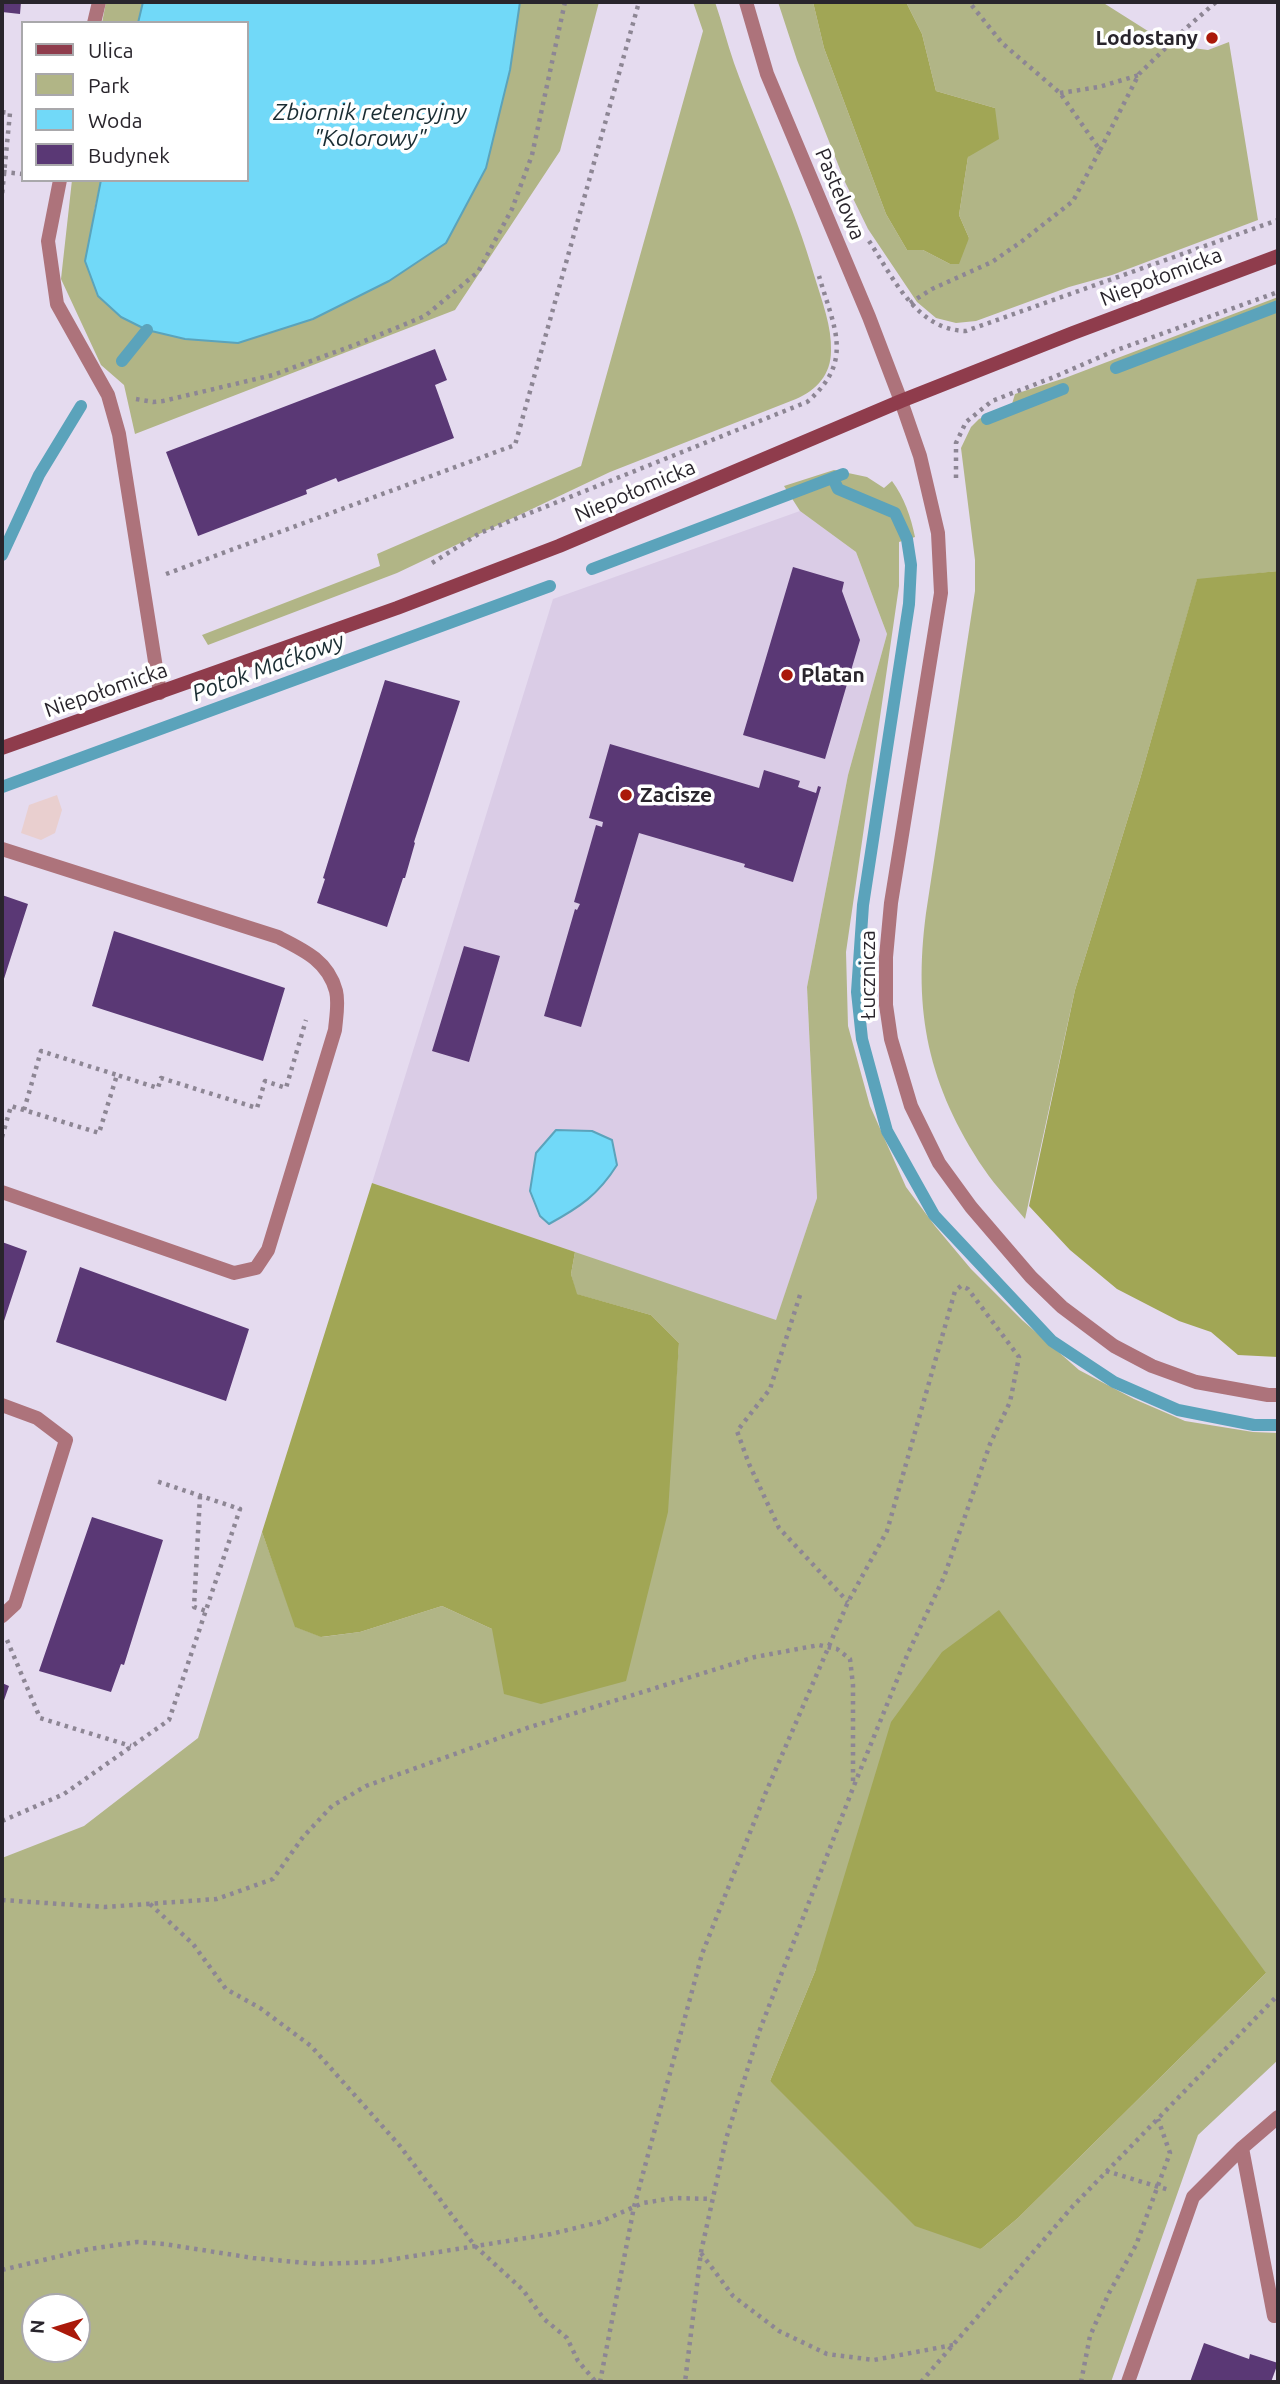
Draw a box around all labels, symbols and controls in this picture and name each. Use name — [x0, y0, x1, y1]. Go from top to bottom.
legend — [21, 21, 248, 182]
place label: Lodostany — [1095, 25, 1198, 51]
marker: Lodostany — [1204, 30, 1220, 46]
text: Ulica — [88, 38, 133, 62]
text: Park — [88, 73, 130, 97]
water label: Zbiornik retencyjny "Kolorowy" — [273, 98, 467, 152]
text: Woda — [88, 108, 142, 132]
text: Budynek — [88, 143, 170, 167]
street label: Pastelowa — [809, 144, 871, 244]
street label: Niepołomicka — [1096, 242, 1226, 312]
street label: Niepołomicka — [571, 454, 699, 528]
water label: Potok Maćkowy — [188, 627, 348, 707]
street label: Niepołomicka — [41, 657, 171, 723]
place label: Platan — [801, 662, 865, 688]
marker: Platan — [779, 667, 795, 683]
place label: Zacisze — [640, 782, 712, 808]
marker: Zacisze — [618, 787, 634, 803]
street label: Łucznicza — [855, 930, 881, 1020]
north arrow — [21, 2293, 91, 2363]
text: N — [26, 2319, 49, 2335]

